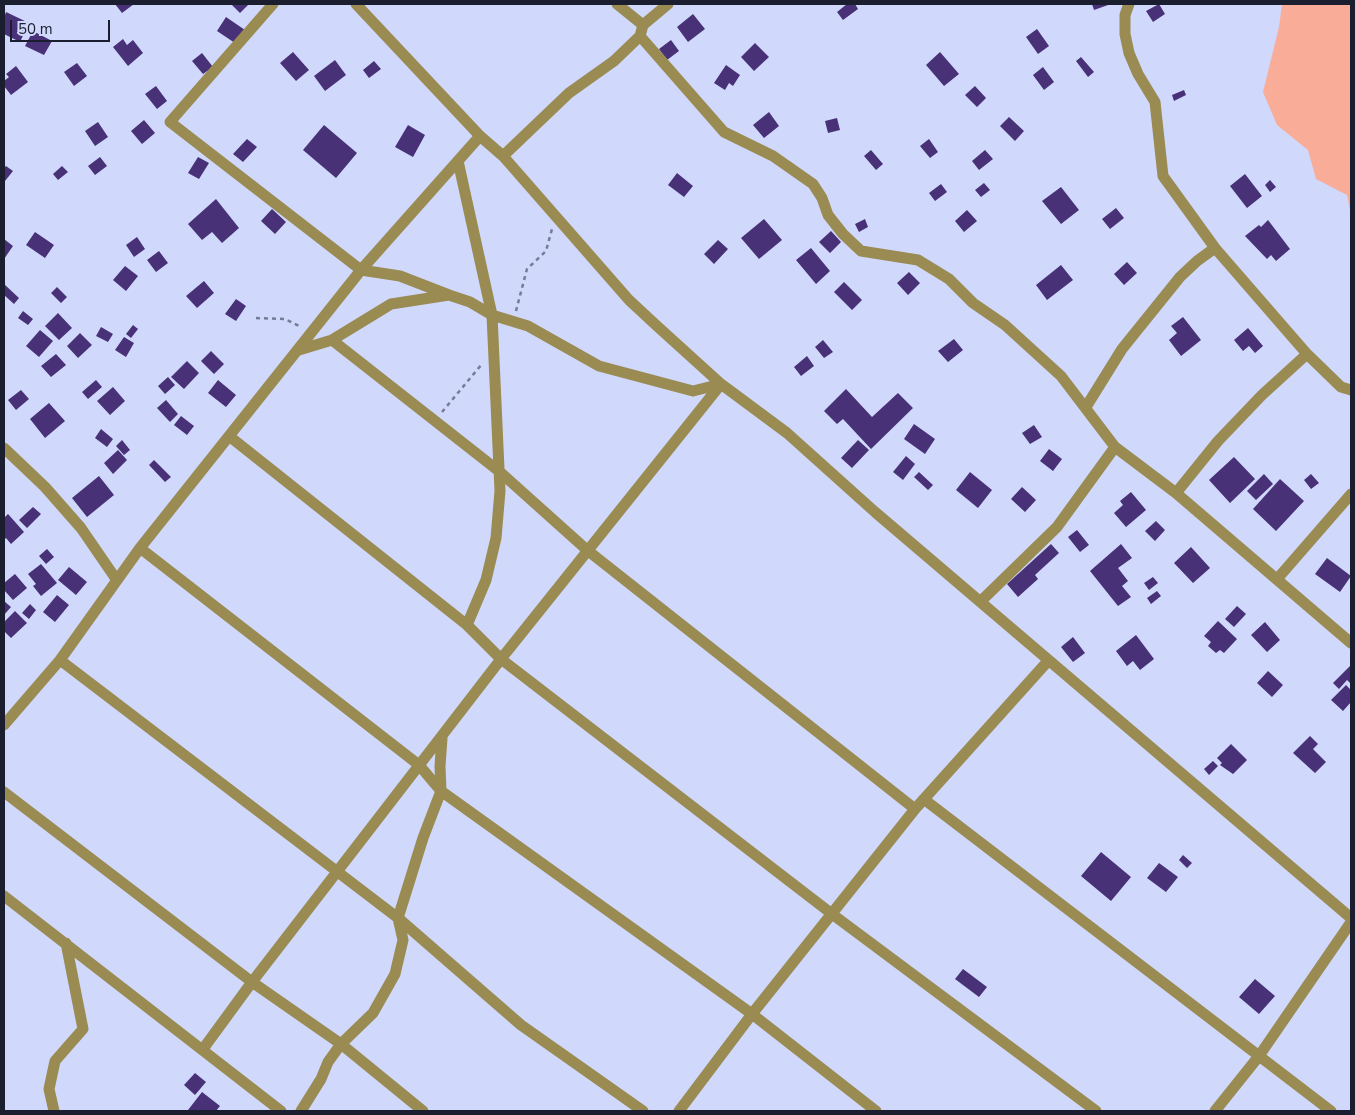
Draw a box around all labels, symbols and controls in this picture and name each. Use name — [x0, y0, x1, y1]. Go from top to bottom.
scale bar — [12, 10, 112, 42]
text: 50 m — [18, 19, 53, 39]

